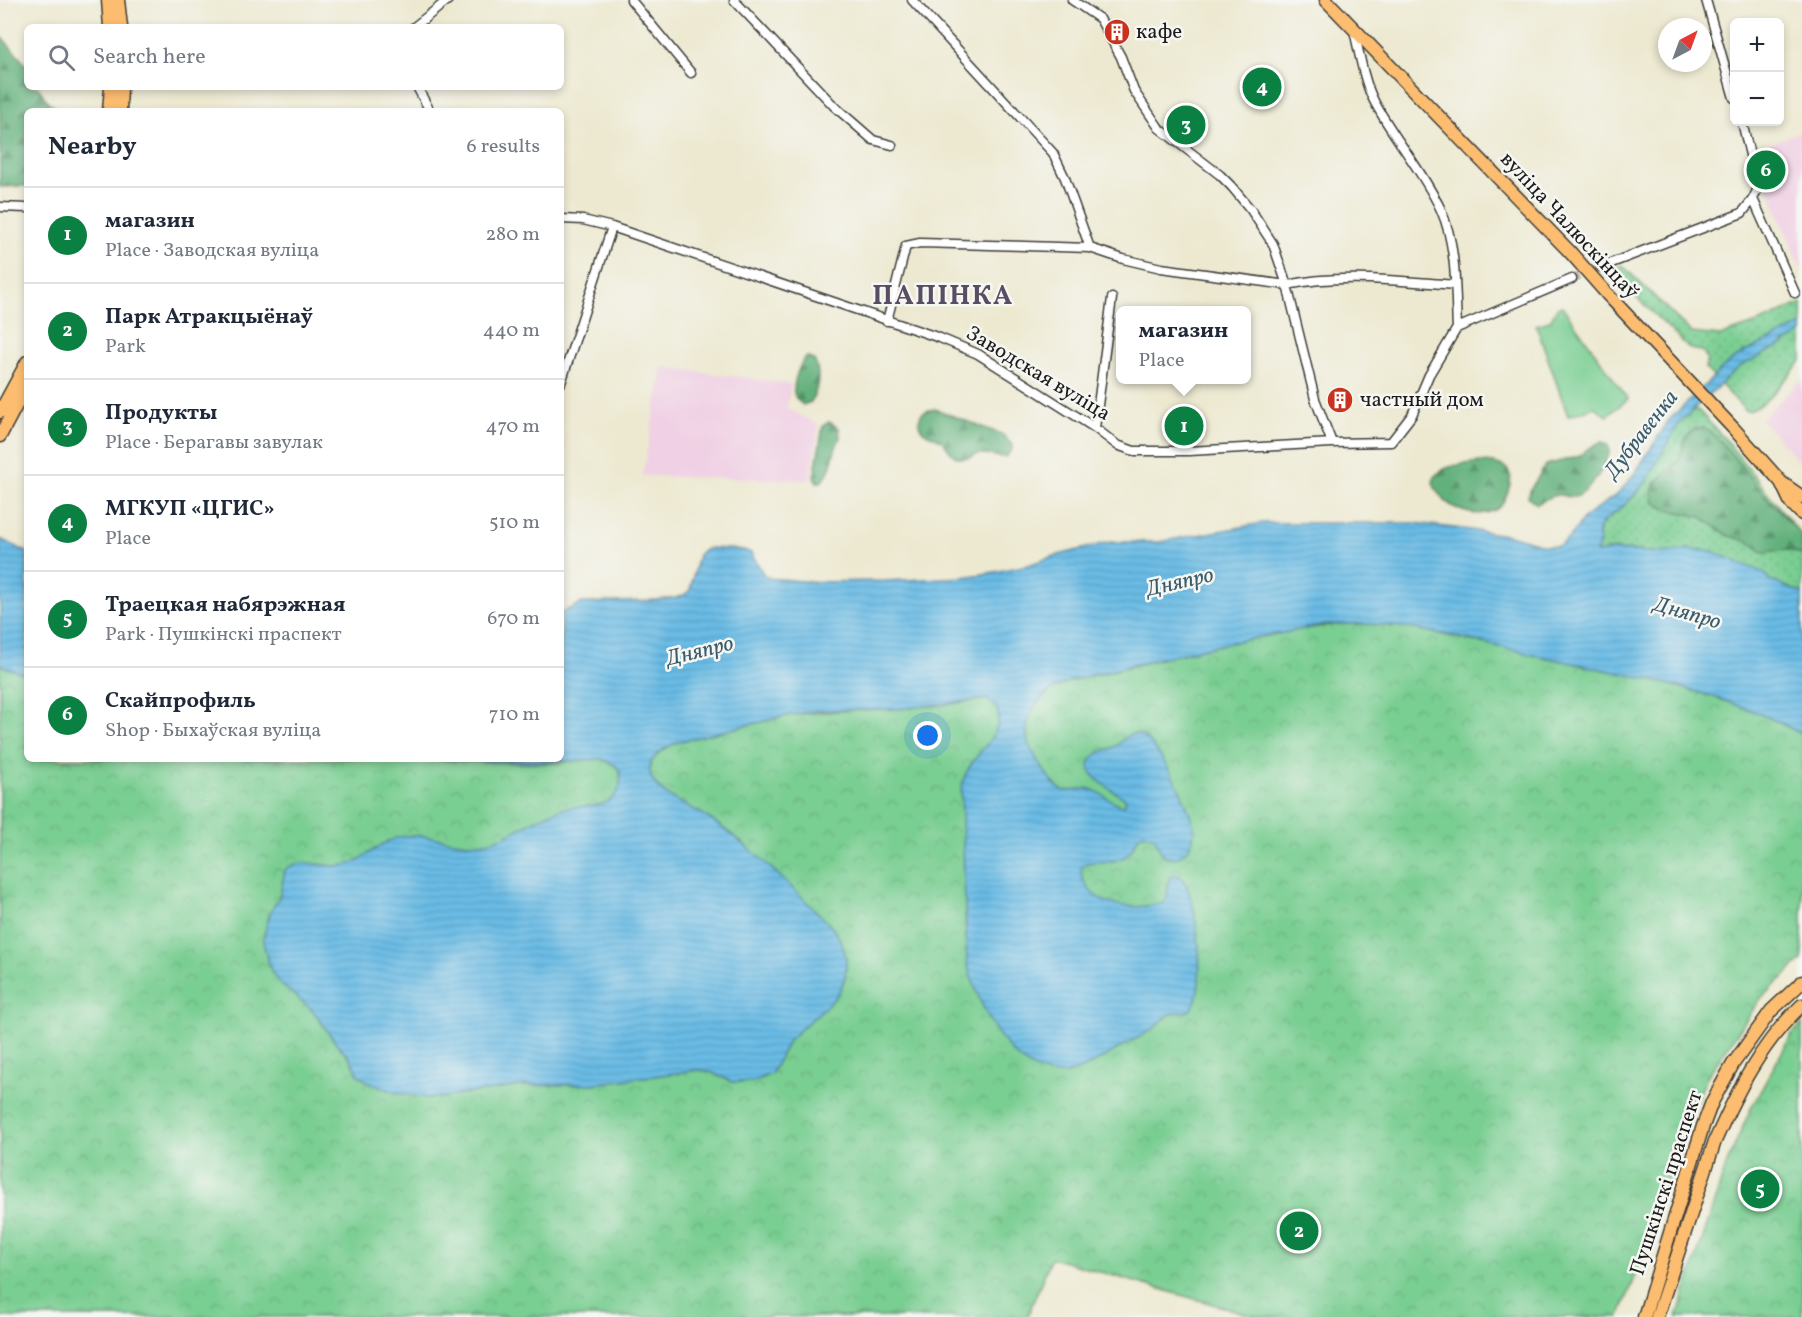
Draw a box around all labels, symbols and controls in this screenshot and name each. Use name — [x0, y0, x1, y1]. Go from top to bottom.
building icon: кафе — [1102, 17, 1132, 47]
place label: кафе — [1136, 18, 1182, 47]
north arrow — [1658, 18, 1712, 72]
map controls — [1730, 18, 1784, 126]
button: + — [1730, 18, 1784, 72]
search box — [24, 24, 564, 90]
icon: search — [45, 41, 78, 74]
text: Search here — [93, 42, 206, 73]
pin: 4 — [1242, 64, 1282, 110]
button: − — [1730, 72, 1784, 126]
pin: 3 — [1166, 102, 1206, 148]
text: Nearby — [48, 129, 137, 165]
text: 6 results — [467, 133, 540, 161]
street label: вуліца Чалюскінцаў — [1493, 146, 1645, 307]
pin: 6 — [1746, 148, 1786, 192]
text: магазин — [105, 206, 195, 237]
text: 1 — [63, 221, 72, 249]
text: 280 m — [485, 221, 540, 249]
text: Place · Заводская вуліца — [105, 237, 319, 265]
district label: ПАПІНКА — [872, 278, 1014, 316]
text: Парк Атракцыёнаў — [105, 302, 313, 333]
popup — [1116, 306, 1251, 384]
text: магазин — [1139, 316, 1228, 347]
text: 2 — [62, 317, 73, 345]
text: 440 m — [483, 317, 540, 345]
street label: Заводская вуліца — [960, 319, 1116, 429]
text: Park — [105, 333, 146, 361]
text: Place — [1139, 347, 1185, 375]
water label: Дубравенка — [1596, 384, 1686, 487]
building icon: частный дом — [1325, 385, 1355, 415]
place label: частный дом — [1360, 386, 1484, 415]
text: Продукты — [105, 398, 217, 429]
pin: 1 — [1164, 404, 1204, 448]
text: 3 — [62, 413, 73, 441]
text: 470 m — [485, 413, 540, 441]
text: Place · Берагавы завулак — [105, 429, 323, 457]
text: МГКУП «ЦГИС» — [105, 494, 275, 525]
text: 4 — [61, 509, 74, 537]
text: 510 m — [489, 509, 540, 537]
text: Place — [105, 525, 151, 553]
water label: Дняпро — [1141, 560, 1217, 606]
water label: Дняпро — [1648, 589, 1724, 638]
text: Траецкая набярэжная — [105, 590, 346, 621]
text: 5 — [63, 605, 72, 633]
text: 670 m — [487, 605, 540, 633]
text: Park · Пушкінскі праспект — [105, 621, 342, 649]
water label: Дняпро — [661, 629, 737, 676]
text: Скайпрофиль — [105, 686, 256, 717]
text: 6 — [62, 701, 73, 729]
text: 710 m — [489, 701, 540, 729]
text: Shop · Быхаўская вуліца — [105, 717, 321, 745]
your location — [913, 721, 942, 750]
street label: Пушкінскі праспект — [1623, 1086, 1711, 1279]
pin: 5 — [1740, 1166, 1780, 1212]
pin: 2 — [1280, 1208, 1318, 1254]

